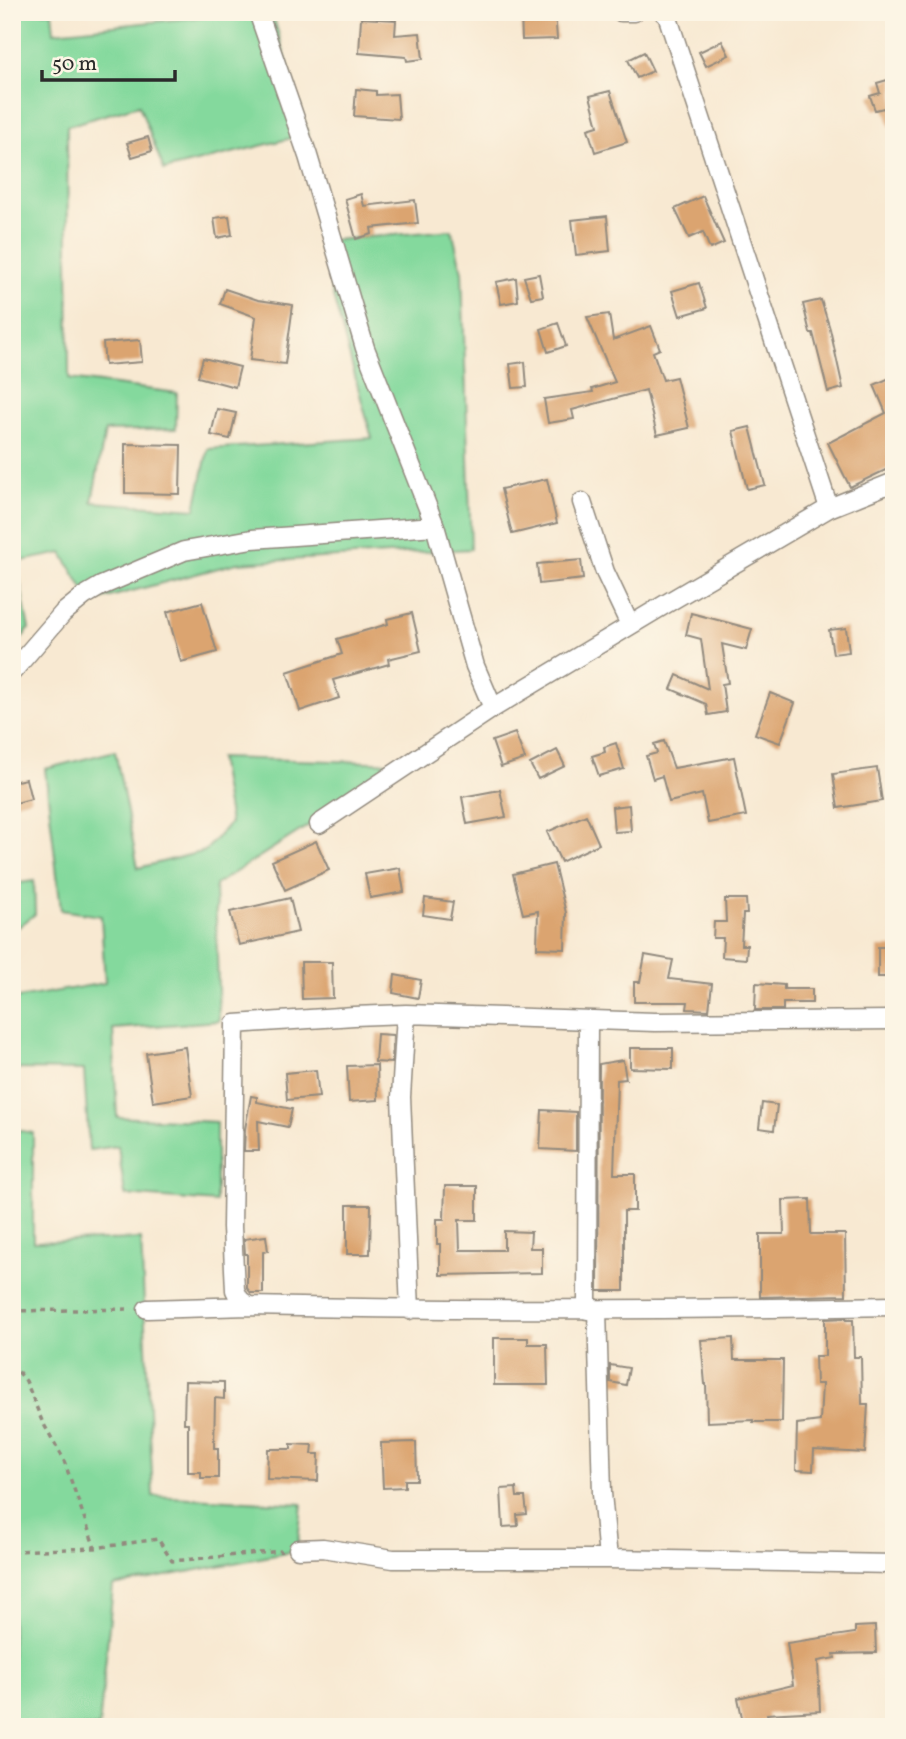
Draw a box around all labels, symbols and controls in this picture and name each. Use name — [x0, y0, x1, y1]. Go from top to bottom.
scale bar — [42, 38, 175, 82]
text: 50 m — [52, 50, 97, 79]

